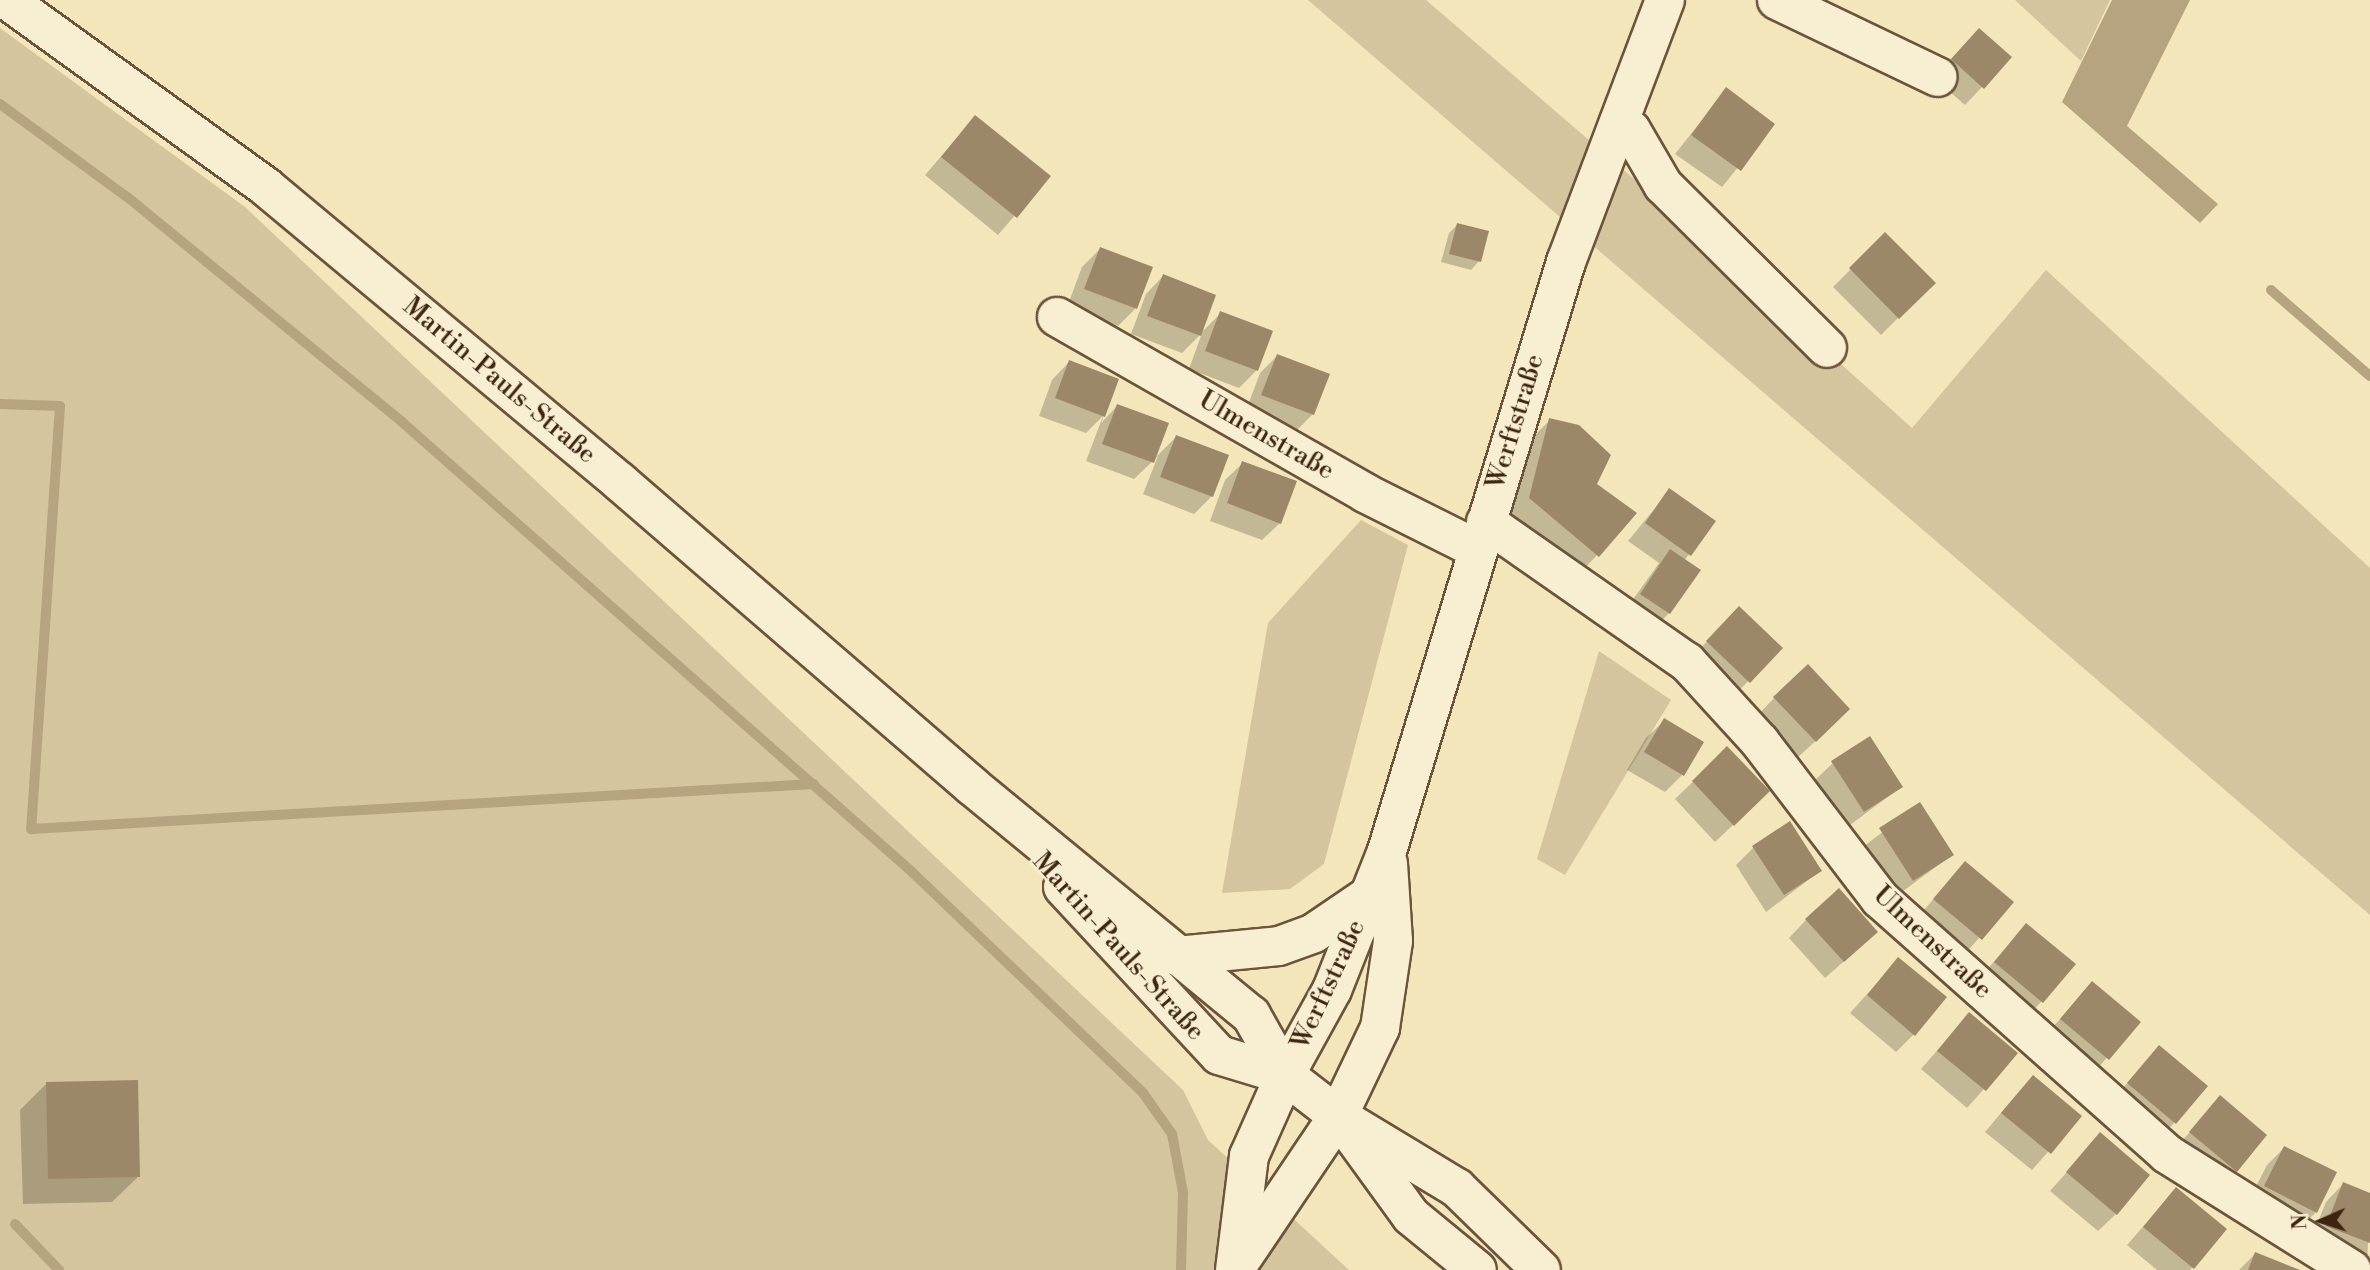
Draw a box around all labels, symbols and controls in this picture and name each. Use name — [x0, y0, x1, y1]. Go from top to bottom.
street label: Martin-Pauls-Straße — [396, 291, 602, 471]
street label: Werftstraße — [1481, 351, 1551, 493]
street label: Ulmenstraße — [1193, 385, 1339, 487]
street label: Martin-Pauls-Straße — [1025, 847, 1211, 1047]
street label: Ulmenstraße — [1866, 880, 1998, 1006]
street label: Werftstraße — [1285, 915, 1373, 1055]
north arrow — [2286, 1186, 2356, 1256]
text: N — [2288, 1214, 2312, 1230]

